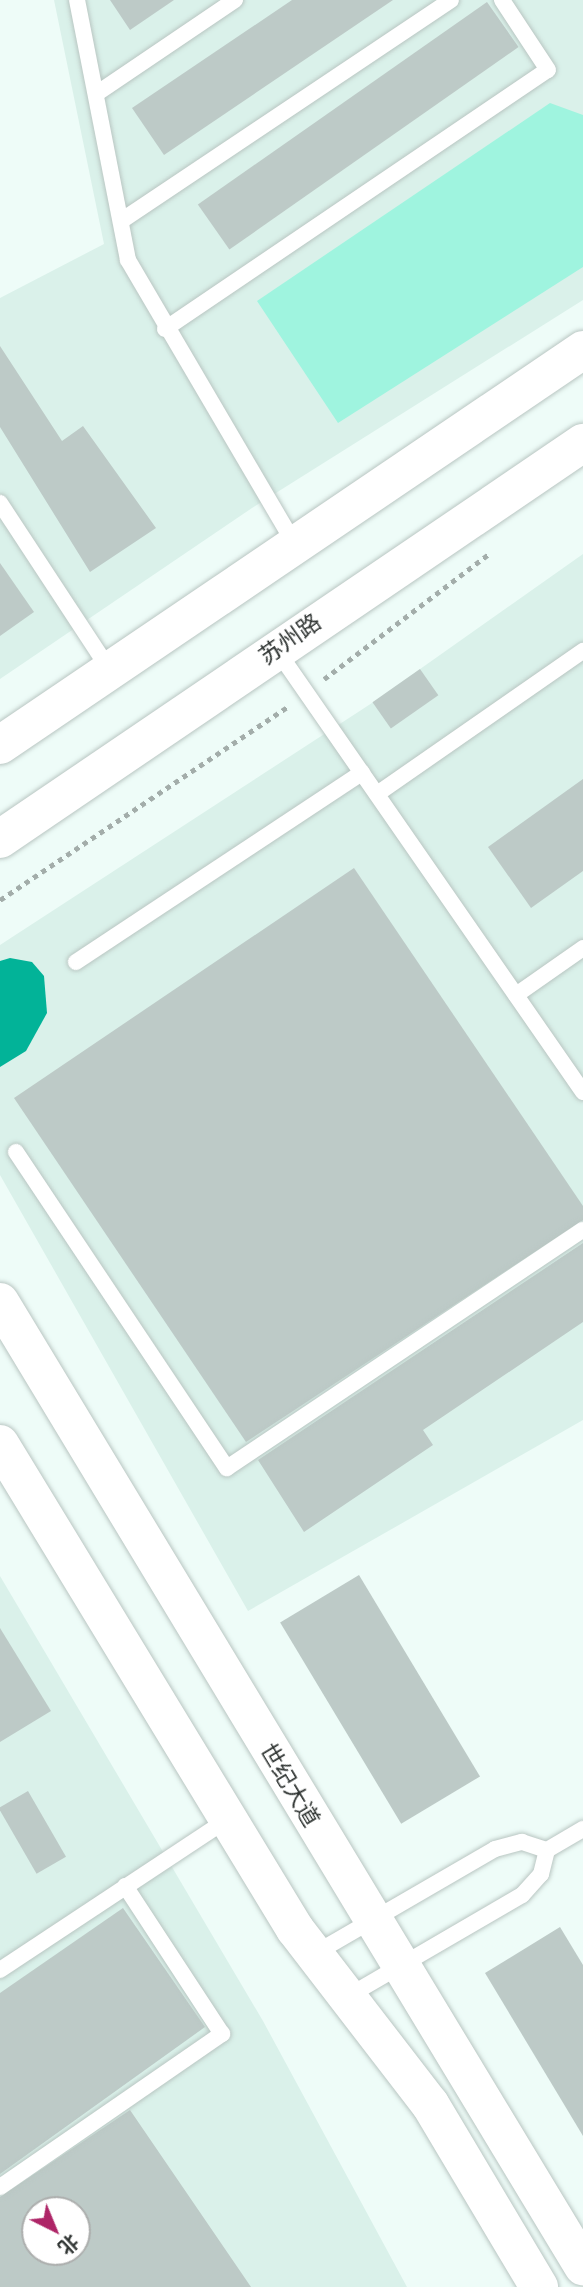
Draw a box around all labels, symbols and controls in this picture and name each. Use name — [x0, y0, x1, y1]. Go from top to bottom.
street label: 苏州路 — [254, 608, 326, 670]
street label: 世纪大道 — [254, 1738, 326, 1832]
north arrow — [21, 2196, 91, 2266]
text: 北 — [54, 2230, 84, 2260]

